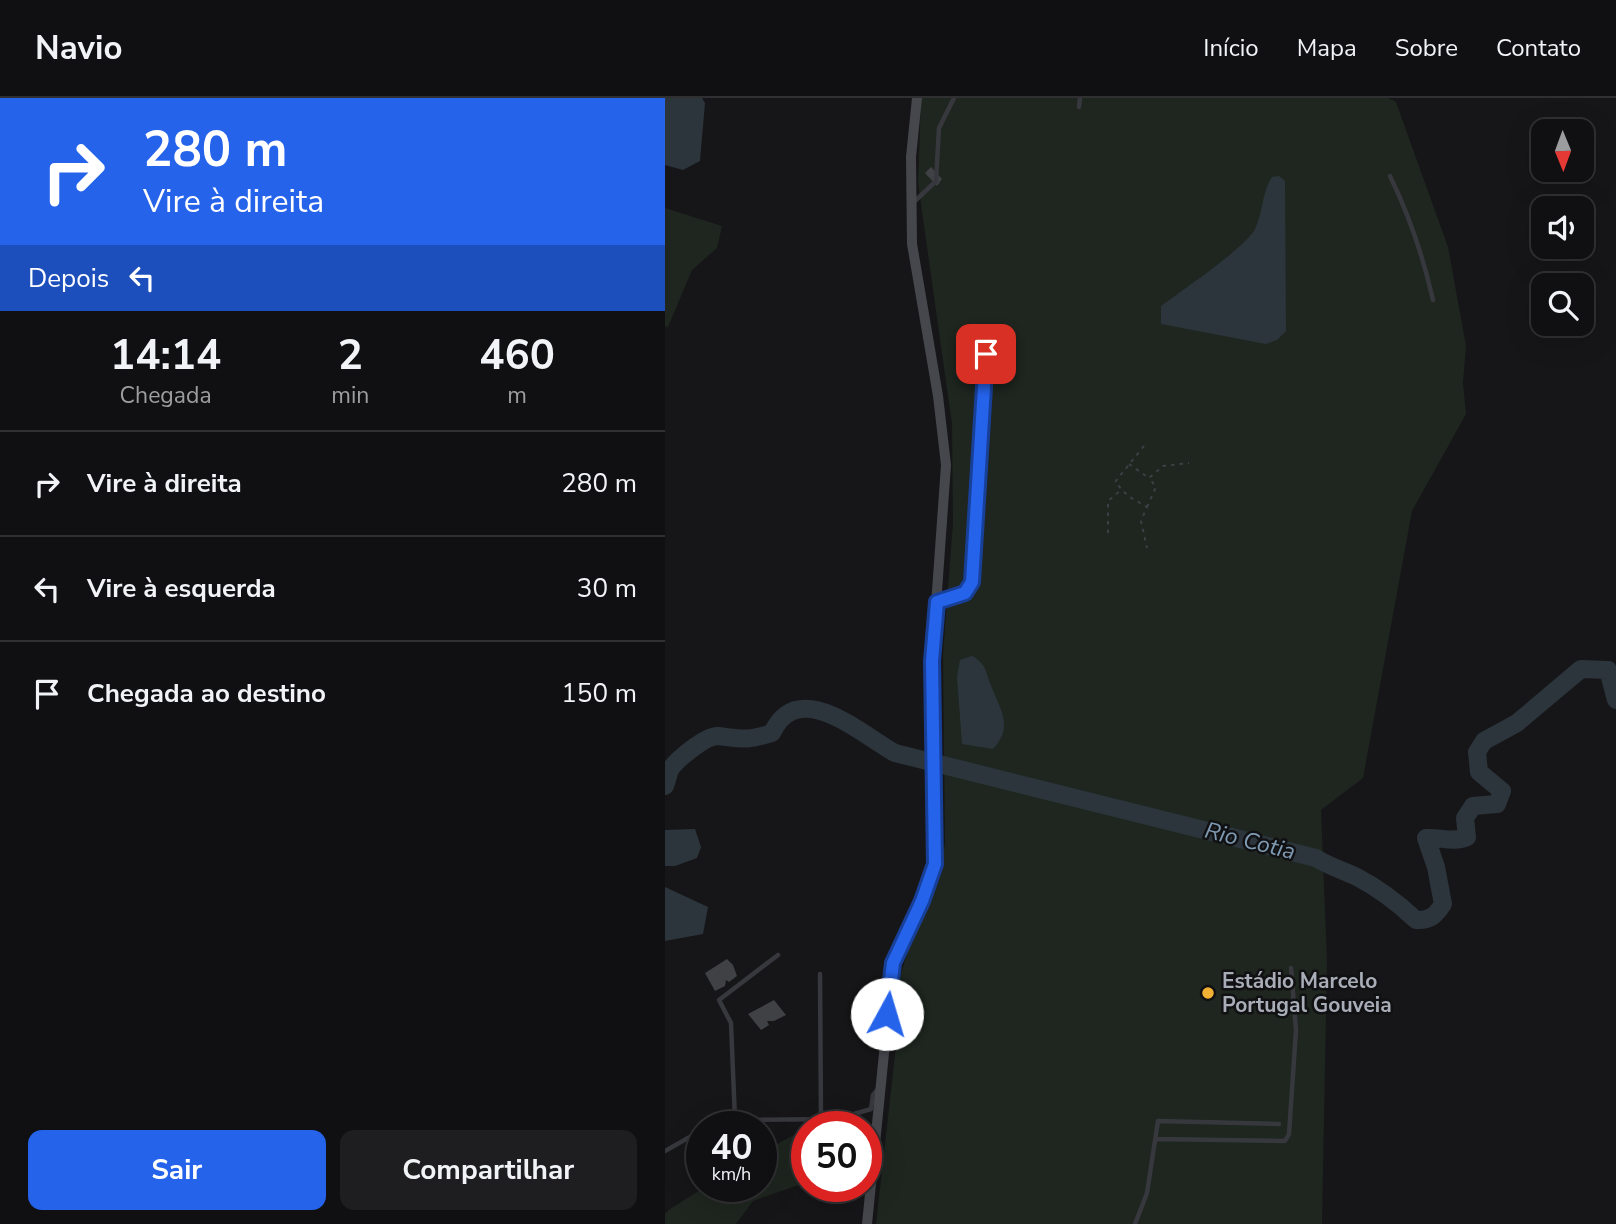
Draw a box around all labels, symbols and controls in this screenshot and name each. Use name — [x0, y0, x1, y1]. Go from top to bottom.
text: Navio — [35, 26, 122, 71]
text: Início — [1203, 32, 1259, 64]
text: Mapa — [1297, 32, 1357, 64]
text: Sobre — [1395, 32, 1458, 64]
text: Contato — [1496, 32, 1581, 64]
text: 280 m — [143, 116, 287, 183]
north arrow — [1531, 119, 1594, 182]
map controls — [1531, 119, 1594, 336]
icon: right — [28, 126, 119, 217]
text: Vire à direita — [143, 180, 324, 223]
button: sound — [1531, 196, 1594, 259]
icon: left — [123, 259, 161, 297]
text: Depois — [28, 261, 109, 296]
button: search — [1531, 273, 1594, 336]
pin — [956, 324, 1016, 384]
text: 14:14 — [110, 327, 221, 384]
text: 2 — [338, 327, 363, 384]
text: 460 — [479, 327, 555, 384]
icon: arrive — [967, 335, 1005, 373]
text: Chegada — [120, 380, 212, 411]
text: min — [331, 380, 369, 411]
text: m — [507, 380, 527, 411]
icon: right — [28, 465, 66, 503]
text: Vire à direita — [87, 466, 242, 501]
text: 280 m — [561, 466, 637, 501]
icon: left — [28, 570, 66, 608]
text: Vire à esquerda — [87, 571, 276, 606]
text: 30 m — [577, 571, 637, 606]
icon: arrive — [28, 675, 66, 713]
text: Chegada ao destino — [87, 676, 326, 711]
text: 150 m — [561, 676, 637, 711]
water label: Rio Cotia — [1201, 815, 1299, 867]
place label: Estádio Marcelo Portugal Gouveia — [1222, 967, 1392, 1019]
position arrow — [850, 977, 924, 1051]
marker: Estádio Marcelo Portugal Gouveia — [1200, 985, 1216, 1001]
speed limit sign: 50 — [791, 1111, 882, 1202]
text: 40 — [710, 1124, 753, 1171]
button: Sair — [28, 1130, 326, 1210]
button: Compartilhar — [340, 1130, 637, 1210]
text: km/h — [712, 1162, 751, 1186]

